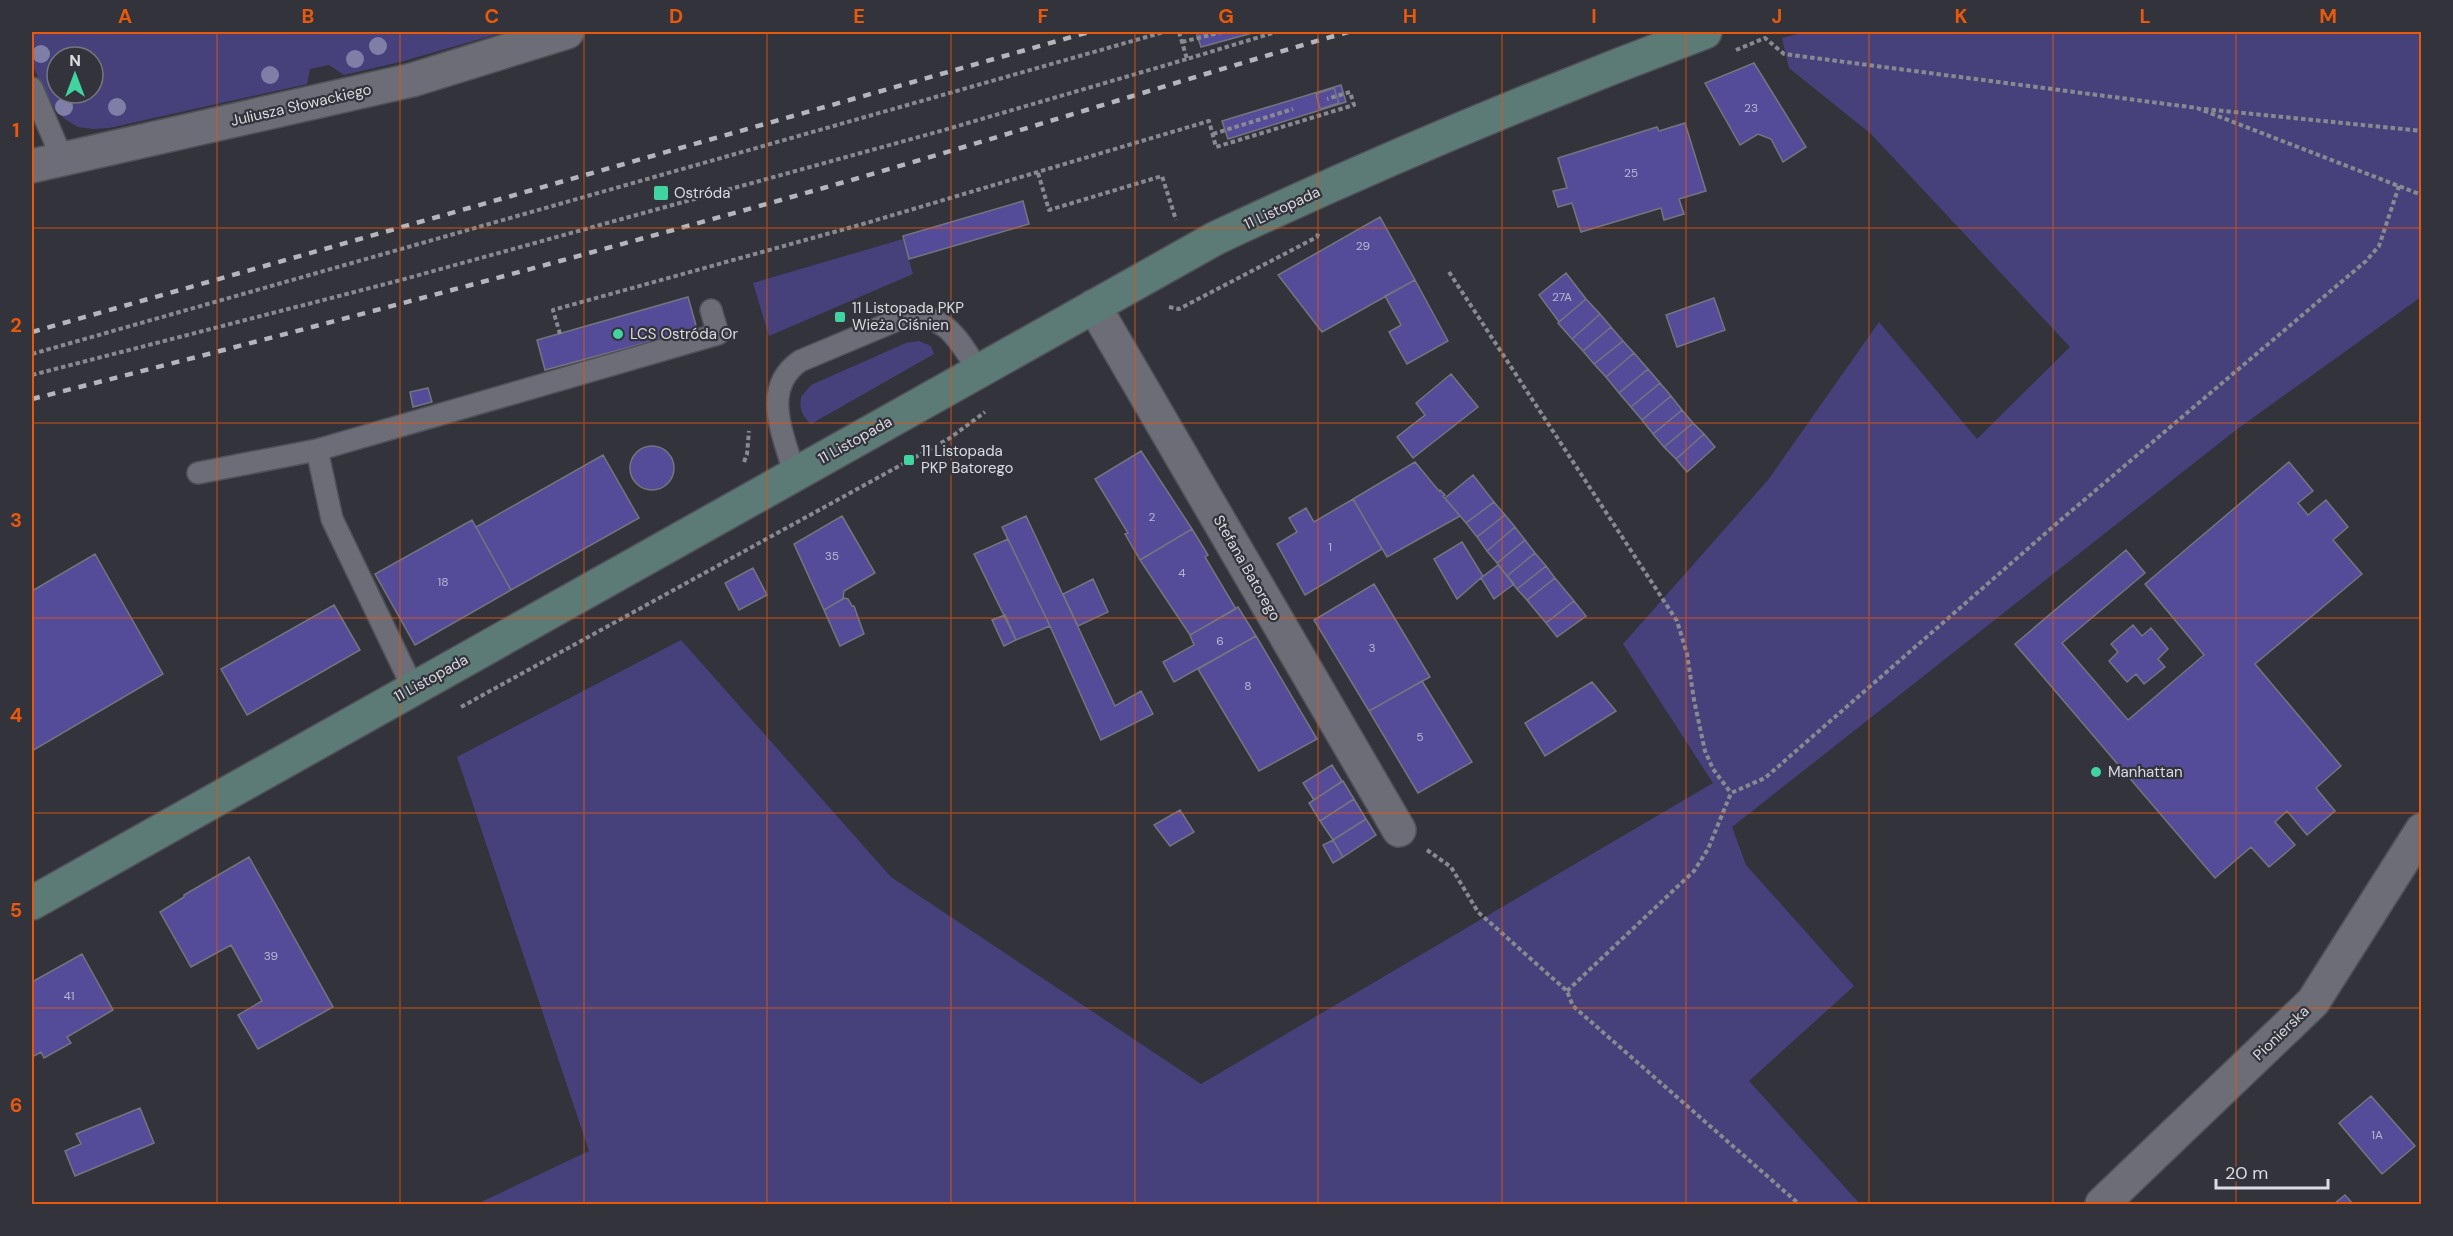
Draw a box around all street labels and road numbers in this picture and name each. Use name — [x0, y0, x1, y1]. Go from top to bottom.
street label: Juliusza Słowackiego — [229, 79, 373, 131]
street label: 11 Listopada — [1241, 182, 1323, 234]
street label: 11 Listopada — [814, 411, 896, 469]
street label: Stefana Batorego — [1209, 512, 1285, 625]
street label: 11 Listopada — [390, 649, 472, 707]
street label: Pionierska — [2249, 1001, 2313, 1065]

